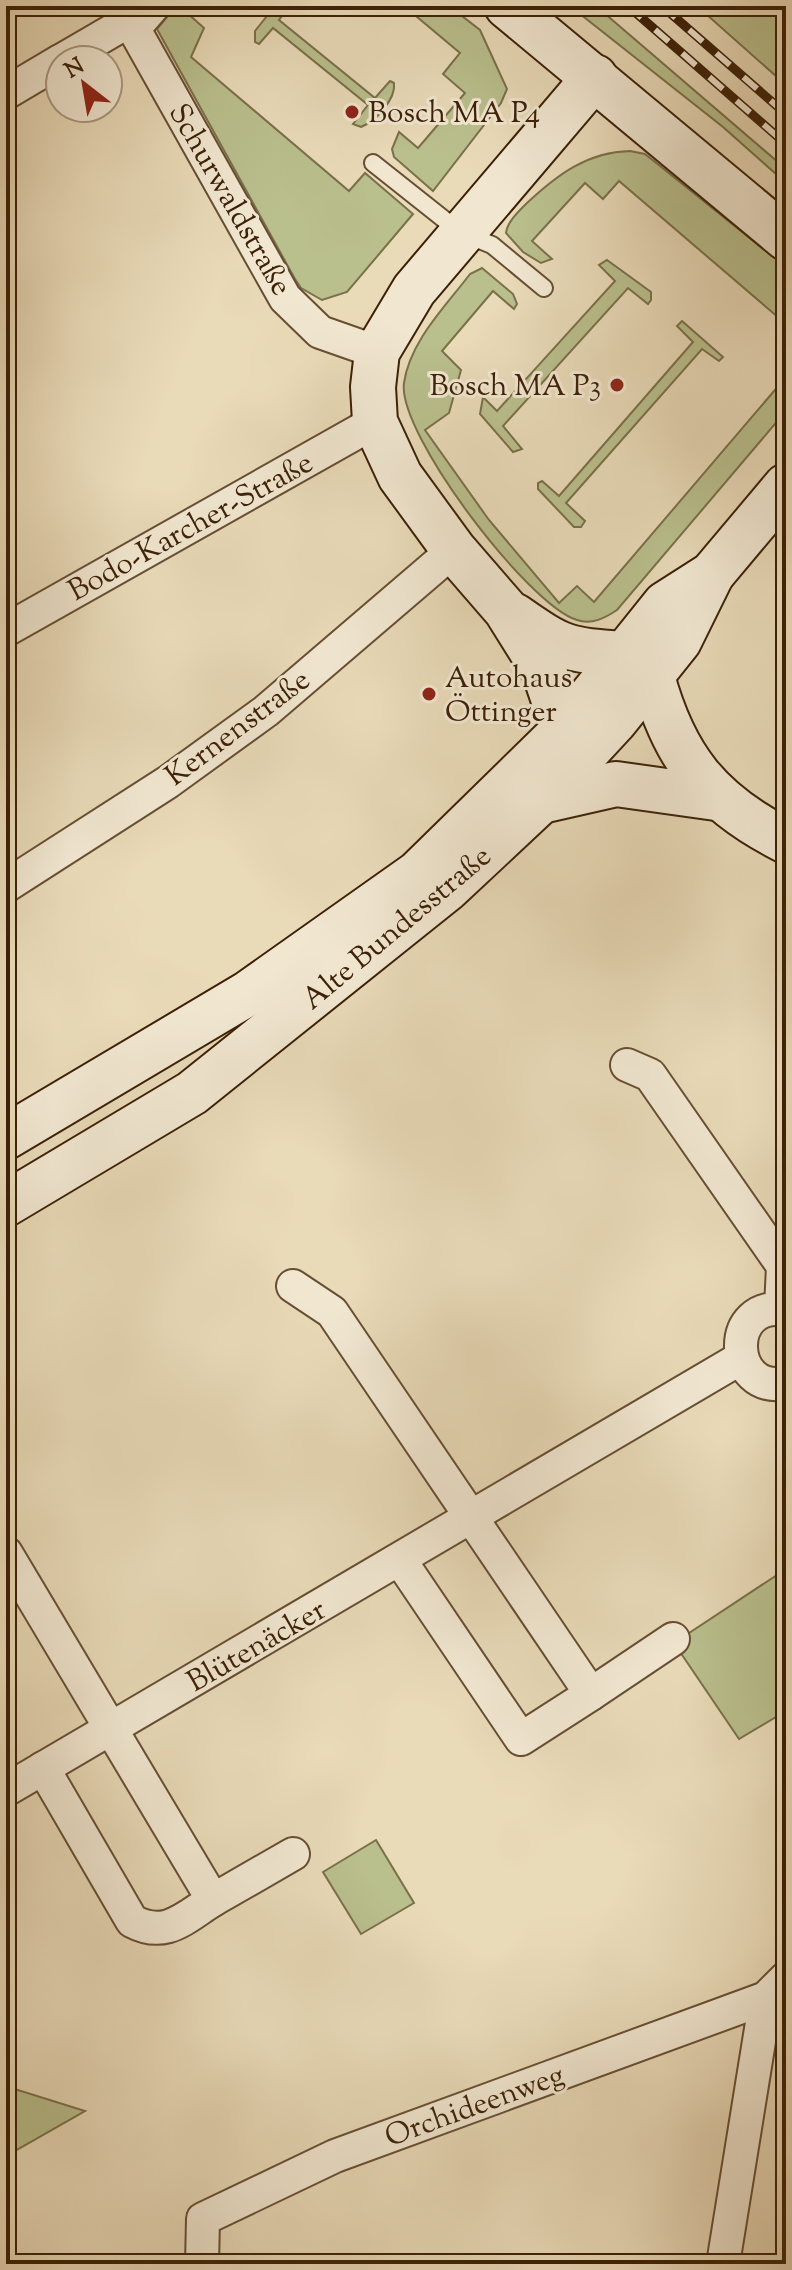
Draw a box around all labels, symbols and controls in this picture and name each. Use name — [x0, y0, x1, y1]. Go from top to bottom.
north arrow — [44, 44, 124, 124]
text: N — [59, 51, 91, 88]
place label: Bosch MA P4 — [368, 93, 540, 136]
street label: Schurwaldstraße — [156, 96, 301, 304]
marker: Bosch MA P4 — [343, 103, 361, 121]
place label: Bosch MA P3 — [430, 366, 601, 409]
marker: Bosch MA P3 — [608, 376, 626, 394]
street label: Bodo-Karcher-Straße — [61, 443, 322, 613]
place label: Autohaus Öttinger — [445, 658, 572, 735]
street label: Kernenstraße — [157, 660, 320, 798]
marker: Autohaus Öttinger — [420, 685, 438, 703]
street label: Alte Bundesstraße — [293, 837, 502, 1021]
street label: Blütenäcker — [180, 1590, 335, 1704]
street label: Orchideenweg — [379, 2055, 570, 2160]

